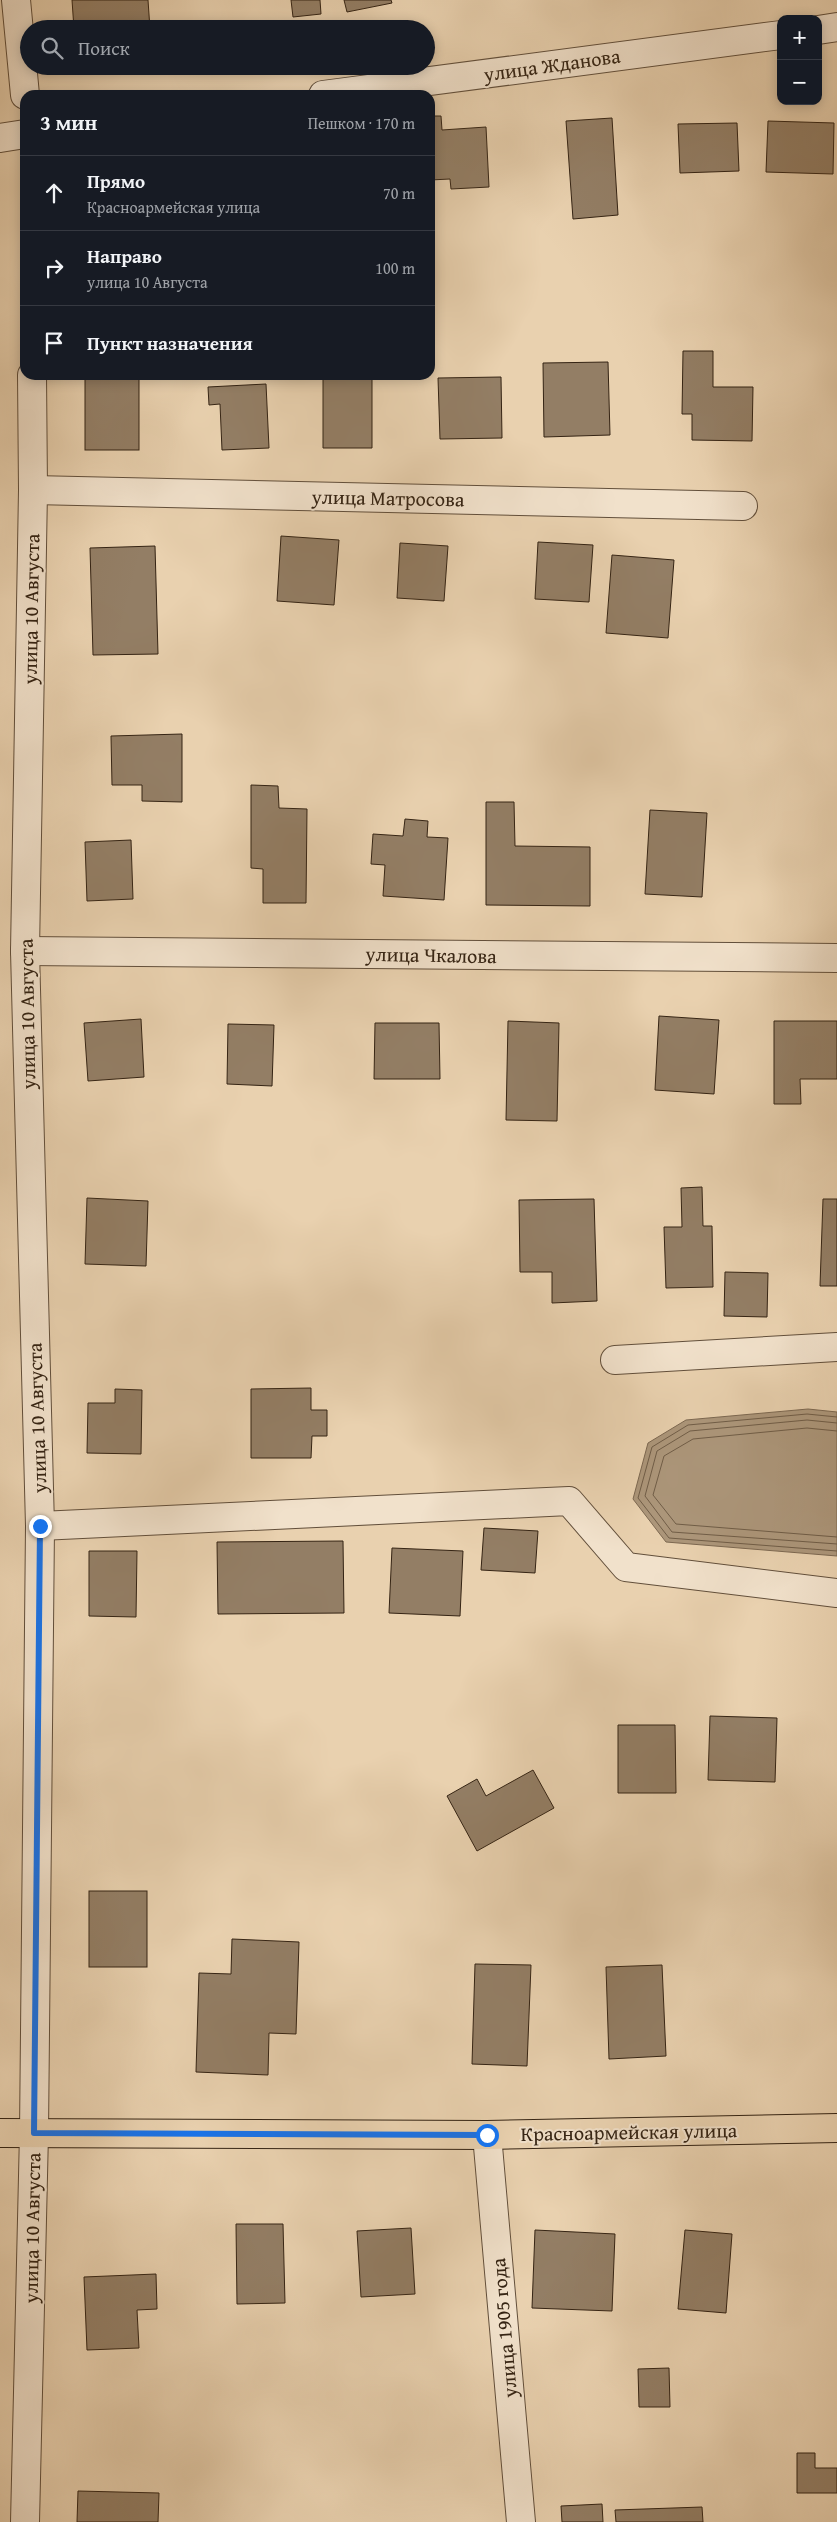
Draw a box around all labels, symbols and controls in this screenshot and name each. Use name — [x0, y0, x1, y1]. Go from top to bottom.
map controls — [777, 15, 822, 105]
button: + — [777, 15, 822, 60]
search box — [20, 20, 435, 75]
icon: search — [38, 34, 66, 62]
text: Поиск — [78, 34, 130, 62]
street label: улица Жданова — [481, 41, 623, 89]
button: − — [777, 60, 822, 105]
text: 3 мин — [40, 107, 97, 138]
text: Пешком · 170 m — [308, 111, 415, 135]
text: Прямо — [87, 167, 145, 195]
icon: ahead — [40, 179, 68, 207]
text: 70 m — [383, 181, 415, 205]
text: Красноармейская улица — [87, 195, 260, 219]
text: Направо — [87, 242, 162, 270]
icon: right — [40, 254, 68, 282]
text: 100 m — [375, 256, 415, 280]
text: улица 10 Августа — [87, 270, 208, 294]
icon: arrive — [40, 329, 68, 357]
text: Пункт назначения — [87, 329, 253, 357]
street label: улица Матросова — [310, 482, 465, 513]
street label: улица 10 Августа — [15, 533, 46, 686]
street label: улица 10 Августа — [11, 938, 42, 1091]
street label: улица Чкалова — [364, 939, 497, 970]
street label: улица 10 Августа — [19, 1342, 54, 1495]
route end — [29, 1515, 52, 1538]
street label: Красноармейская улица — [520, 2115, 738, 2148]
route start — [476, 2124, 499, 2147]
street label: улица 10 Августа — [16, 2152, 47, 2305]
street label: улица 1905 года — [483, 2256, 524, 2400]

